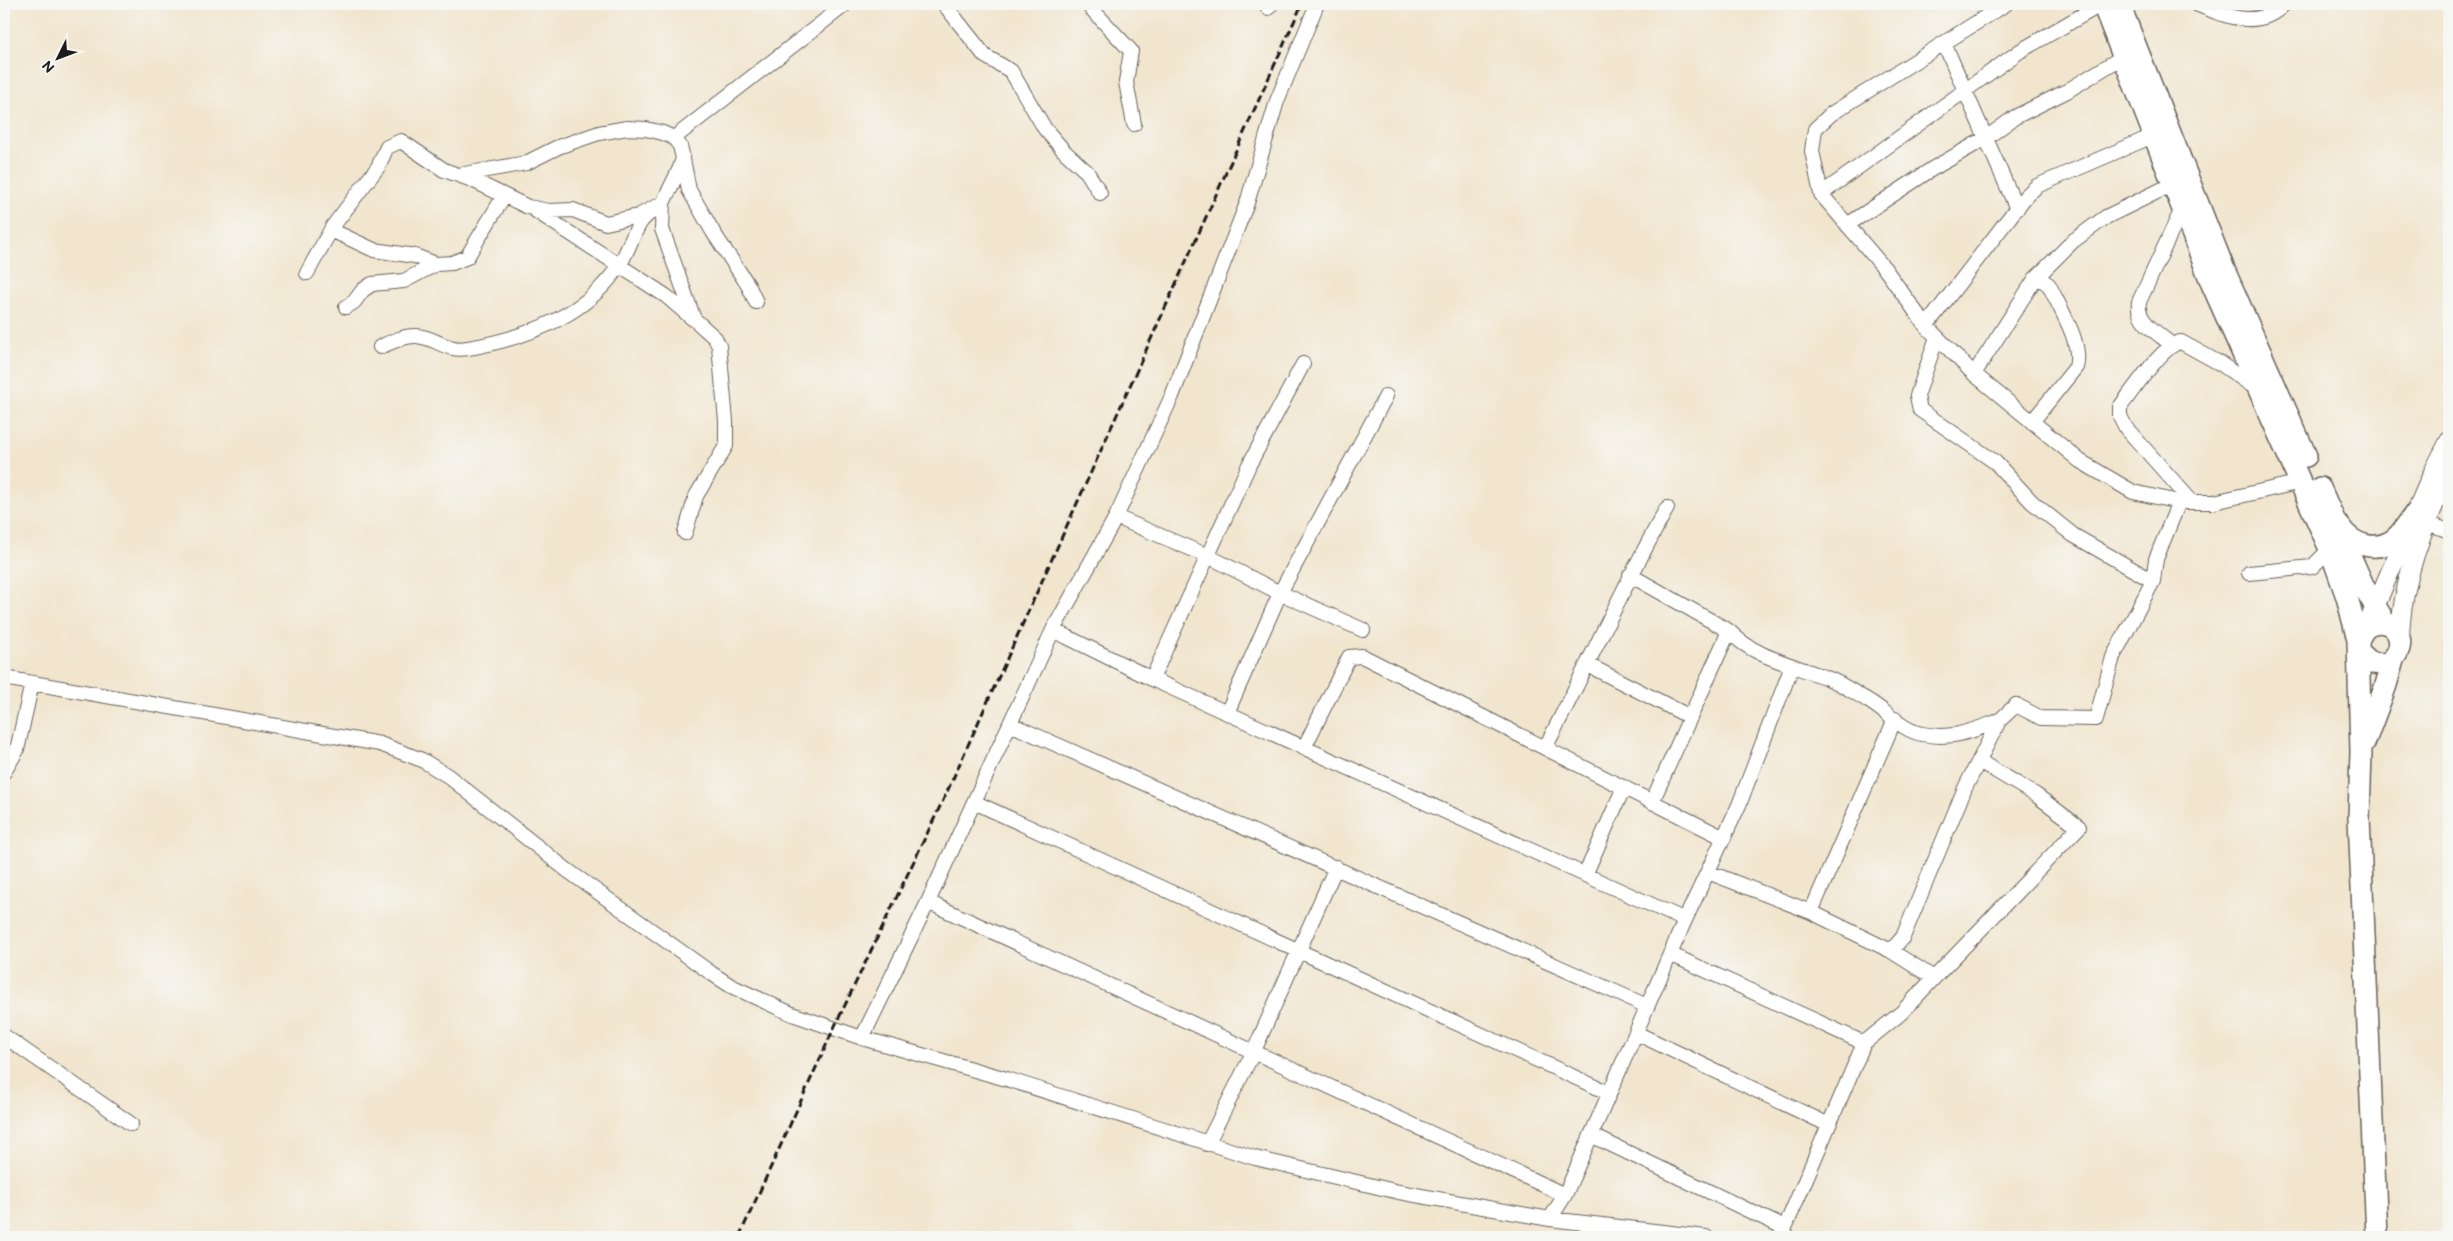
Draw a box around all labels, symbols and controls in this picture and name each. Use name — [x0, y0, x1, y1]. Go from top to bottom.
north arrow — [32, 32, 82, 82]
text: N — [39, 57, 59, 76]

